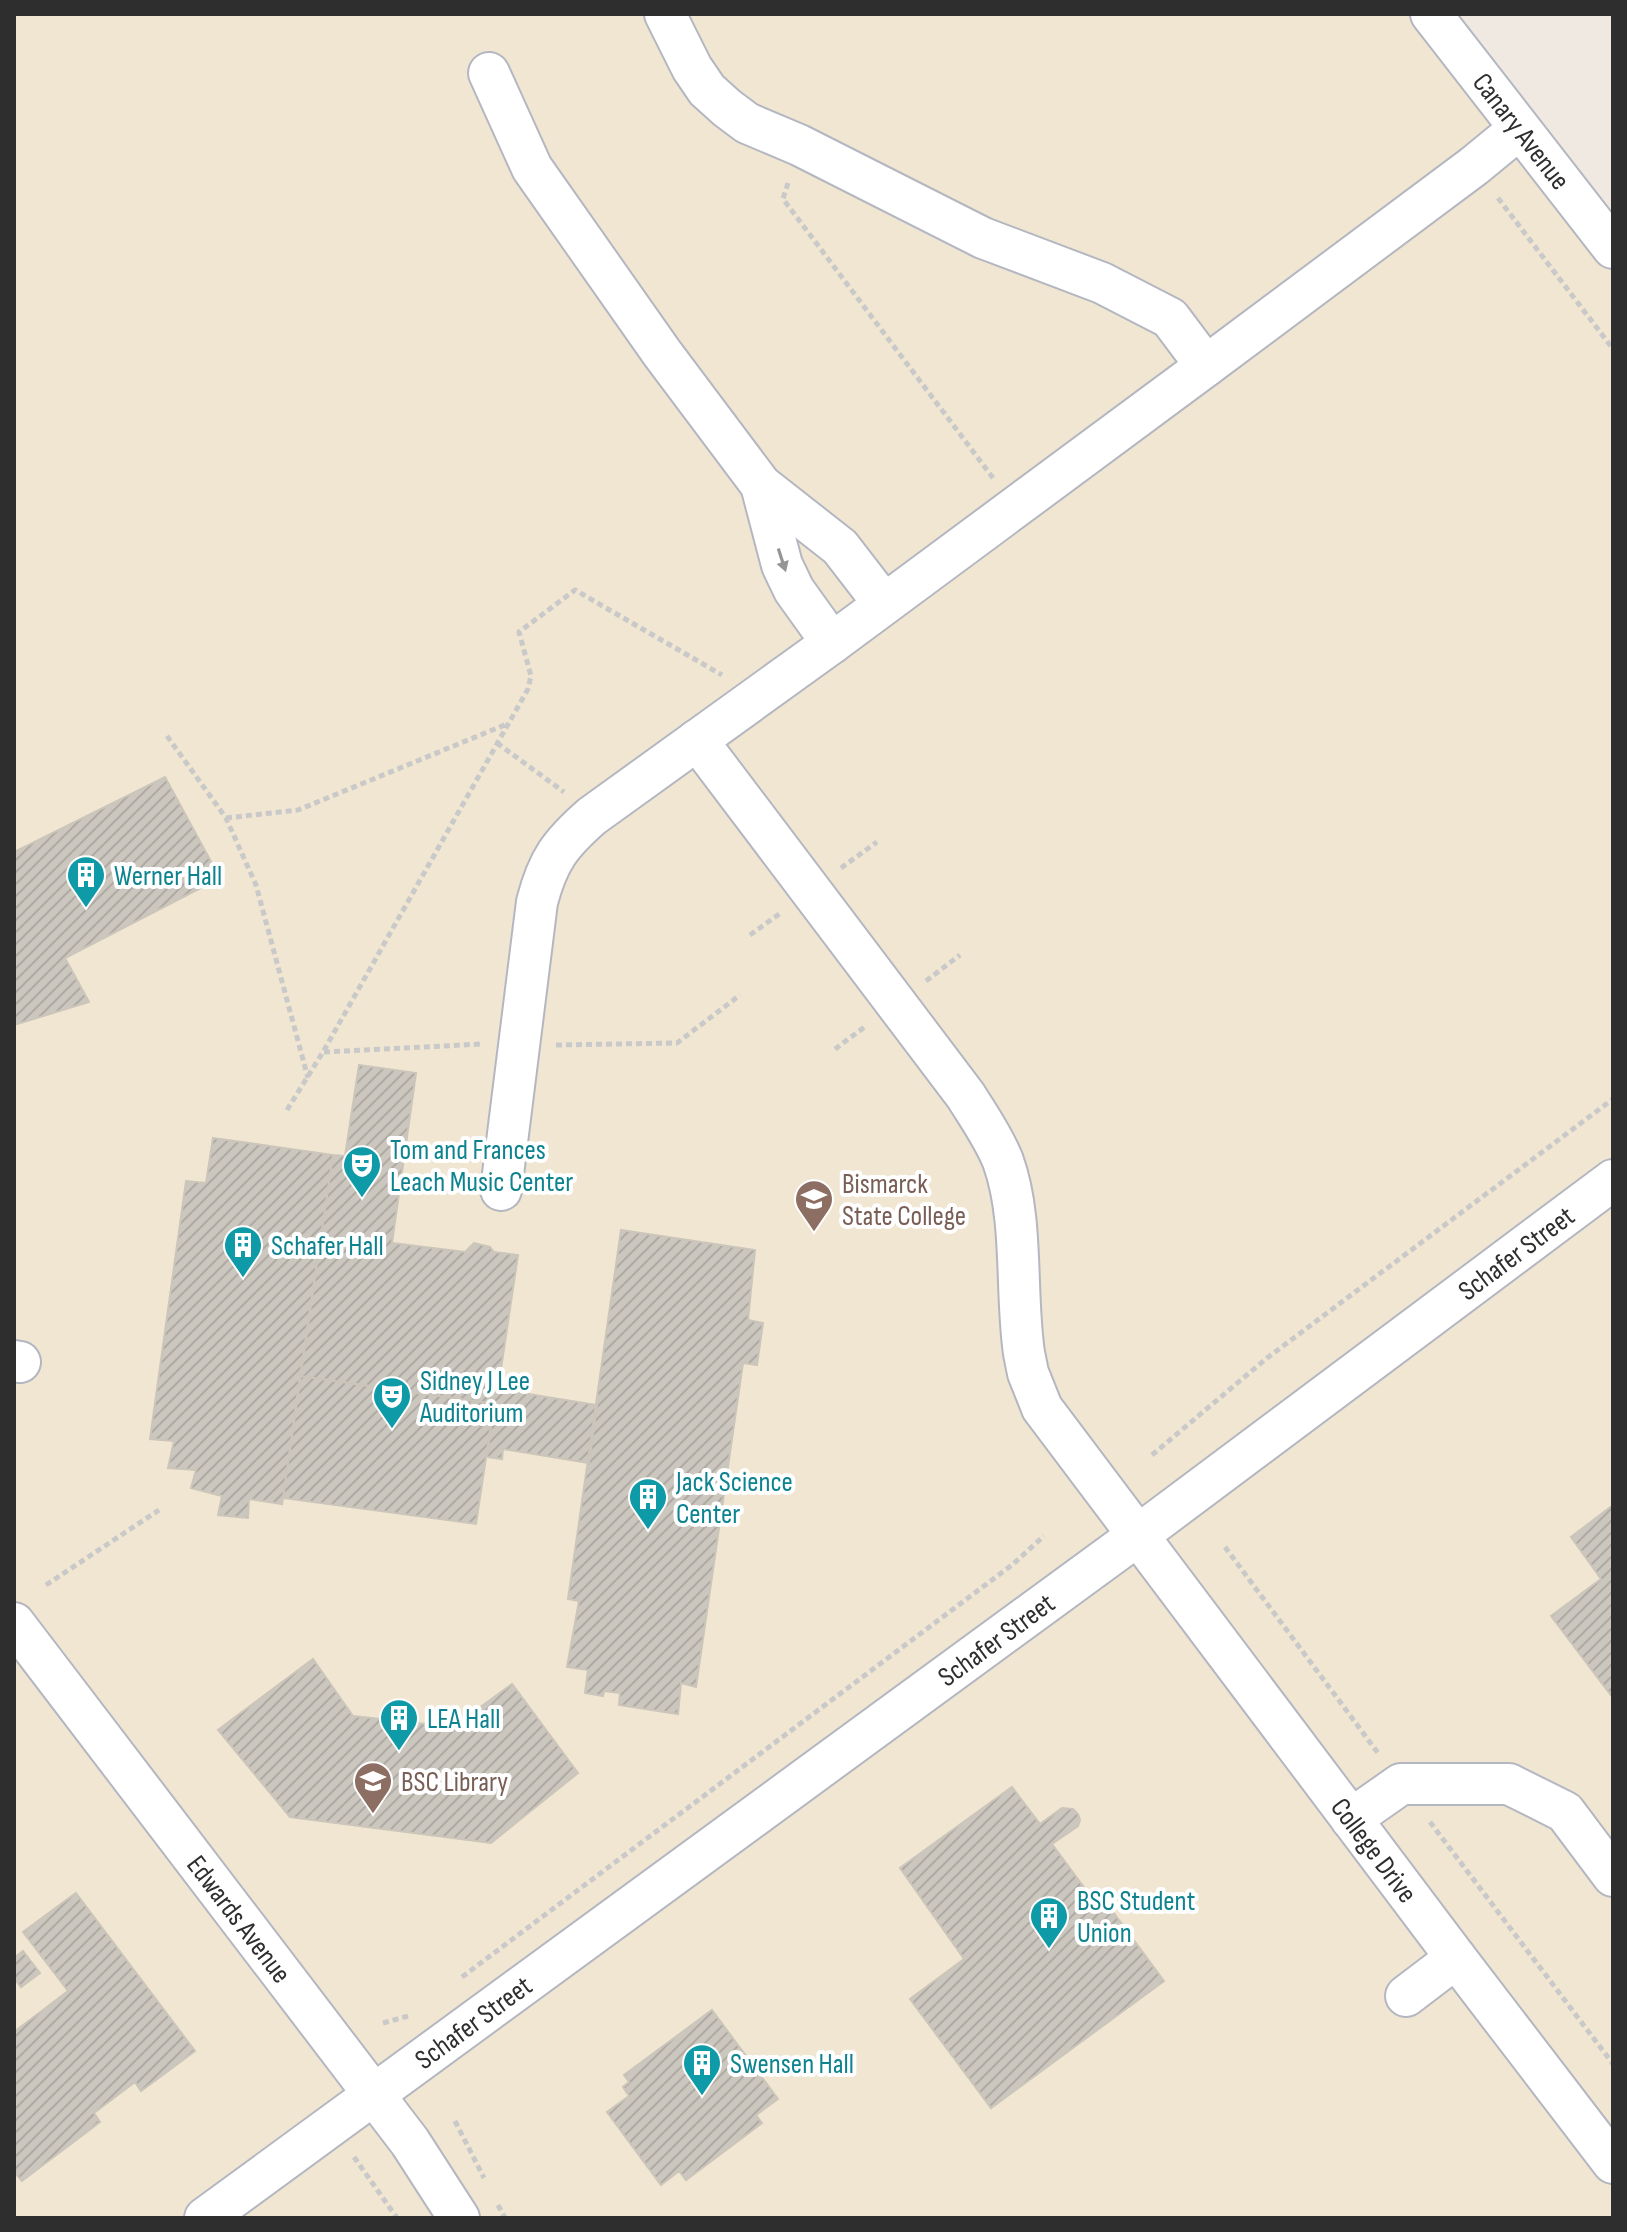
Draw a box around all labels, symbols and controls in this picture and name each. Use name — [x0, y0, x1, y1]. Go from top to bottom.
street label: Canary Avenue — [1465, 67, 1576, 197]
one-way arrow — [776, 548, 788, 572]
building icon: Werner Hall — [65, 854, 107, 909]
place label: Werner Hall — [114, 860, 222, 893]
place label: Tom and Frances Leach Music Center — [390, 1134, 573, 1199]
theatre icon: Tom and Frances Leach Music Center — [341, 1144, 383, 1199]
place label: Bismarck State College — [842, 1168, 966, 1233]
school or university icon: Bismarck State College — [793, 1178, 835, 1233]
street label: Schafer Street — [1452, 1200, 1581, 1308]
building icon: Schafer Hall — [222, 1224, 264, 1279]
place label: Schafer Hall — [271, 1230, 384, 1263]
place label: Sidney J Lee Auditorium — [419, 1365, 530, 1430]
theatre icon: Sidney J Lee Auditorium — [371, 1375, 413, 1430]
place label: Jack Science Center — [675, 1466, 793, 1531]
building icon: Jack Science Center — [627, 1476, 669, 1531]
street label: Schafer Street — [932, 1587, 1062, 1694]
building icon: LEA Hall — [378, 1697, 420, 1752]
place label: LEA Hall — [427, 1703, 501, 1736]
school or university icon: BSC Library — [352, 1760, 394, 1815]
place label: BSC Library — [401, 1766, 508, 1799]
street label: College Drive — [1323, 1792, 1423, 1910]
street label: Edwards Avenue — [179, 1849, 298, 1990]
place label: BSC Student Union — [1077, 1885, 1195, 1950]
building icon: BSC Student Union — [1028, 1895, 1070, 1950]
street label: Schafer Street — [409, 1970, 539, 2077]
building icon: Swensen Hall — [681, 2042, 723, 2097]
place label: Swensen Hall — [730, 2048, 854, 2081]

